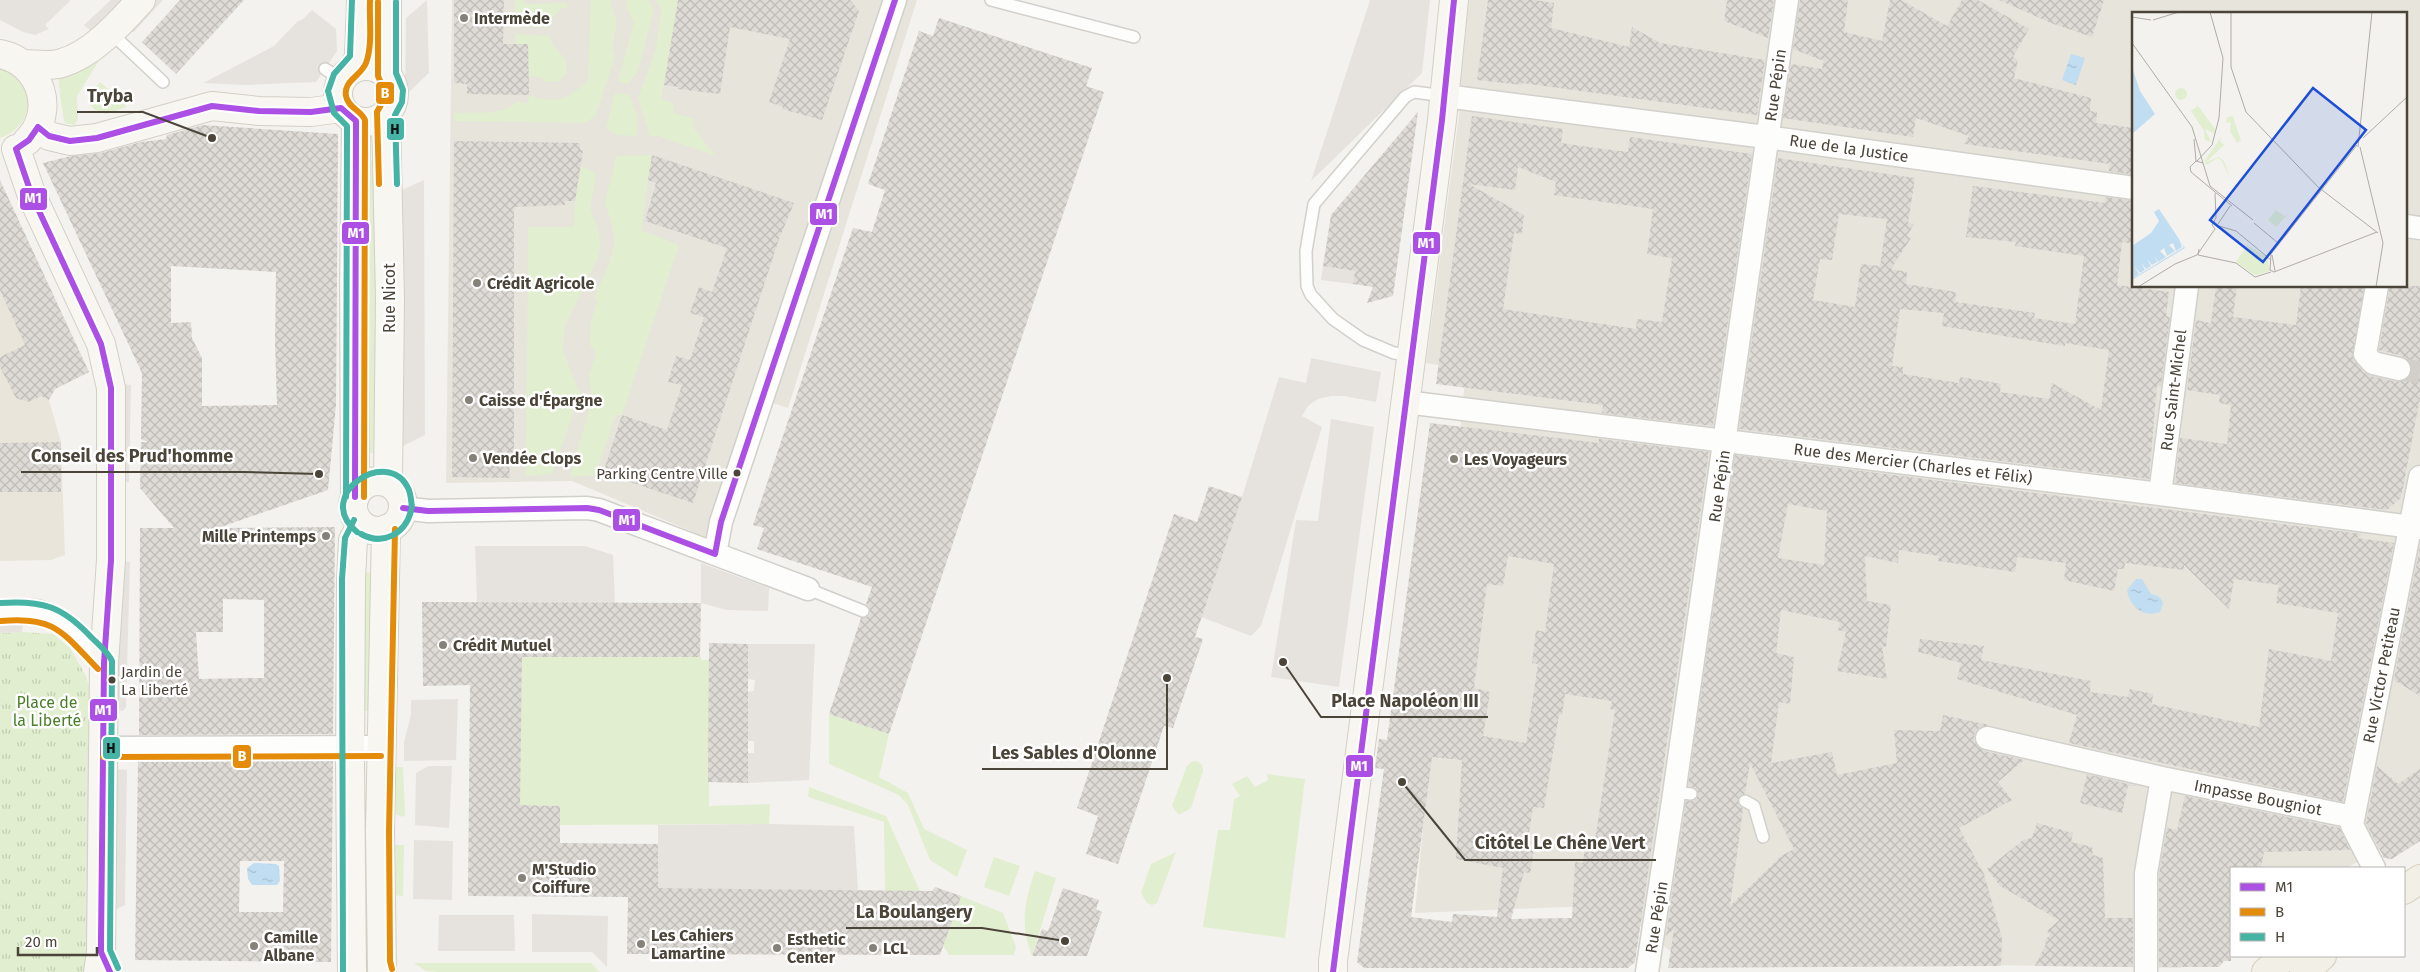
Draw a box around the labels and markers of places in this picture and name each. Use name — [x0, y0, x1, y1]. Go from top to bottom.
place label: Intermède — [474, 9, 550, 28]
marker: Intermède — [458, 12, 470, 24]
callout: Tryba — [77, 79, 143, 112]
place label: Crédit Agricole — [487, 274, 594, 293]
marker: Crédit Agricole — [471, 277, 483, 289]
place label: Caisse d'Épargne — [479, 390, 602, 410]
marker: Caisse d'Épargne — [463, 394, 475, 406]
callout: Conseil des Prud'homme — [21, 439, 243, 472]
place label: Vendée Clops — [482, 449, 581, 468]
place label: Les Voyageurs — [1464, 450, 1567, 469]
marker: Vendée Clops — [467, 452, 479, 464]
marker: Les Voyageurs — [1448, 453, 1460, 465]
place label: Parking Centre Ville — [596, 465, 728, 483]
marker: Parking Centre Ville — [732, 468, 742, 478]
place label: Mille Printemps — [202, 527, 316, 546]
marker: Mille Printemps — [320, 530, 332, 542]
place label: Crédit Mutuel — [453, 636, 552, 655]
marker: Crédit Mutuel — [437, 639, 449, 651]
place label: Jardin de La Liberté — [121, 663, 188, 699]
marker: Jardin de La Liberté — [107, 675, 117, 685]
callout: Place Napoléon III — [1321, 684, 1488, 717]
callout: Les Sables d'Olonne — [982, 736, 1167, 769]
callout: Citôtel Le Chêne Vert — [1465, 827, 1656, 860]
place label: M'Studio Coiffure — [532, 860, 596, 897]
marker: M'Studio Coiffure — [516, 872, 528, 884]
callout: La Boulangery — [846, 895, 982, 928]
place label: Les Cahiers Lamartine — [651, 926, 734, 963]
place label: Camille Albane — [263, 928, 318, 965]
place label: Esthetic Center — [787, 930, 846, 967]
marker: Les Cahiers Lamartine — [635, 938, 647, 950]
place label: LCL — [883, 939, 908, 958]
marker: Camille Albane — [248, 940, 260, 952]
marker: Esthetic Center — [771, 942, 783, 954]
marker: LCL — [867, 942, 879, 954]

